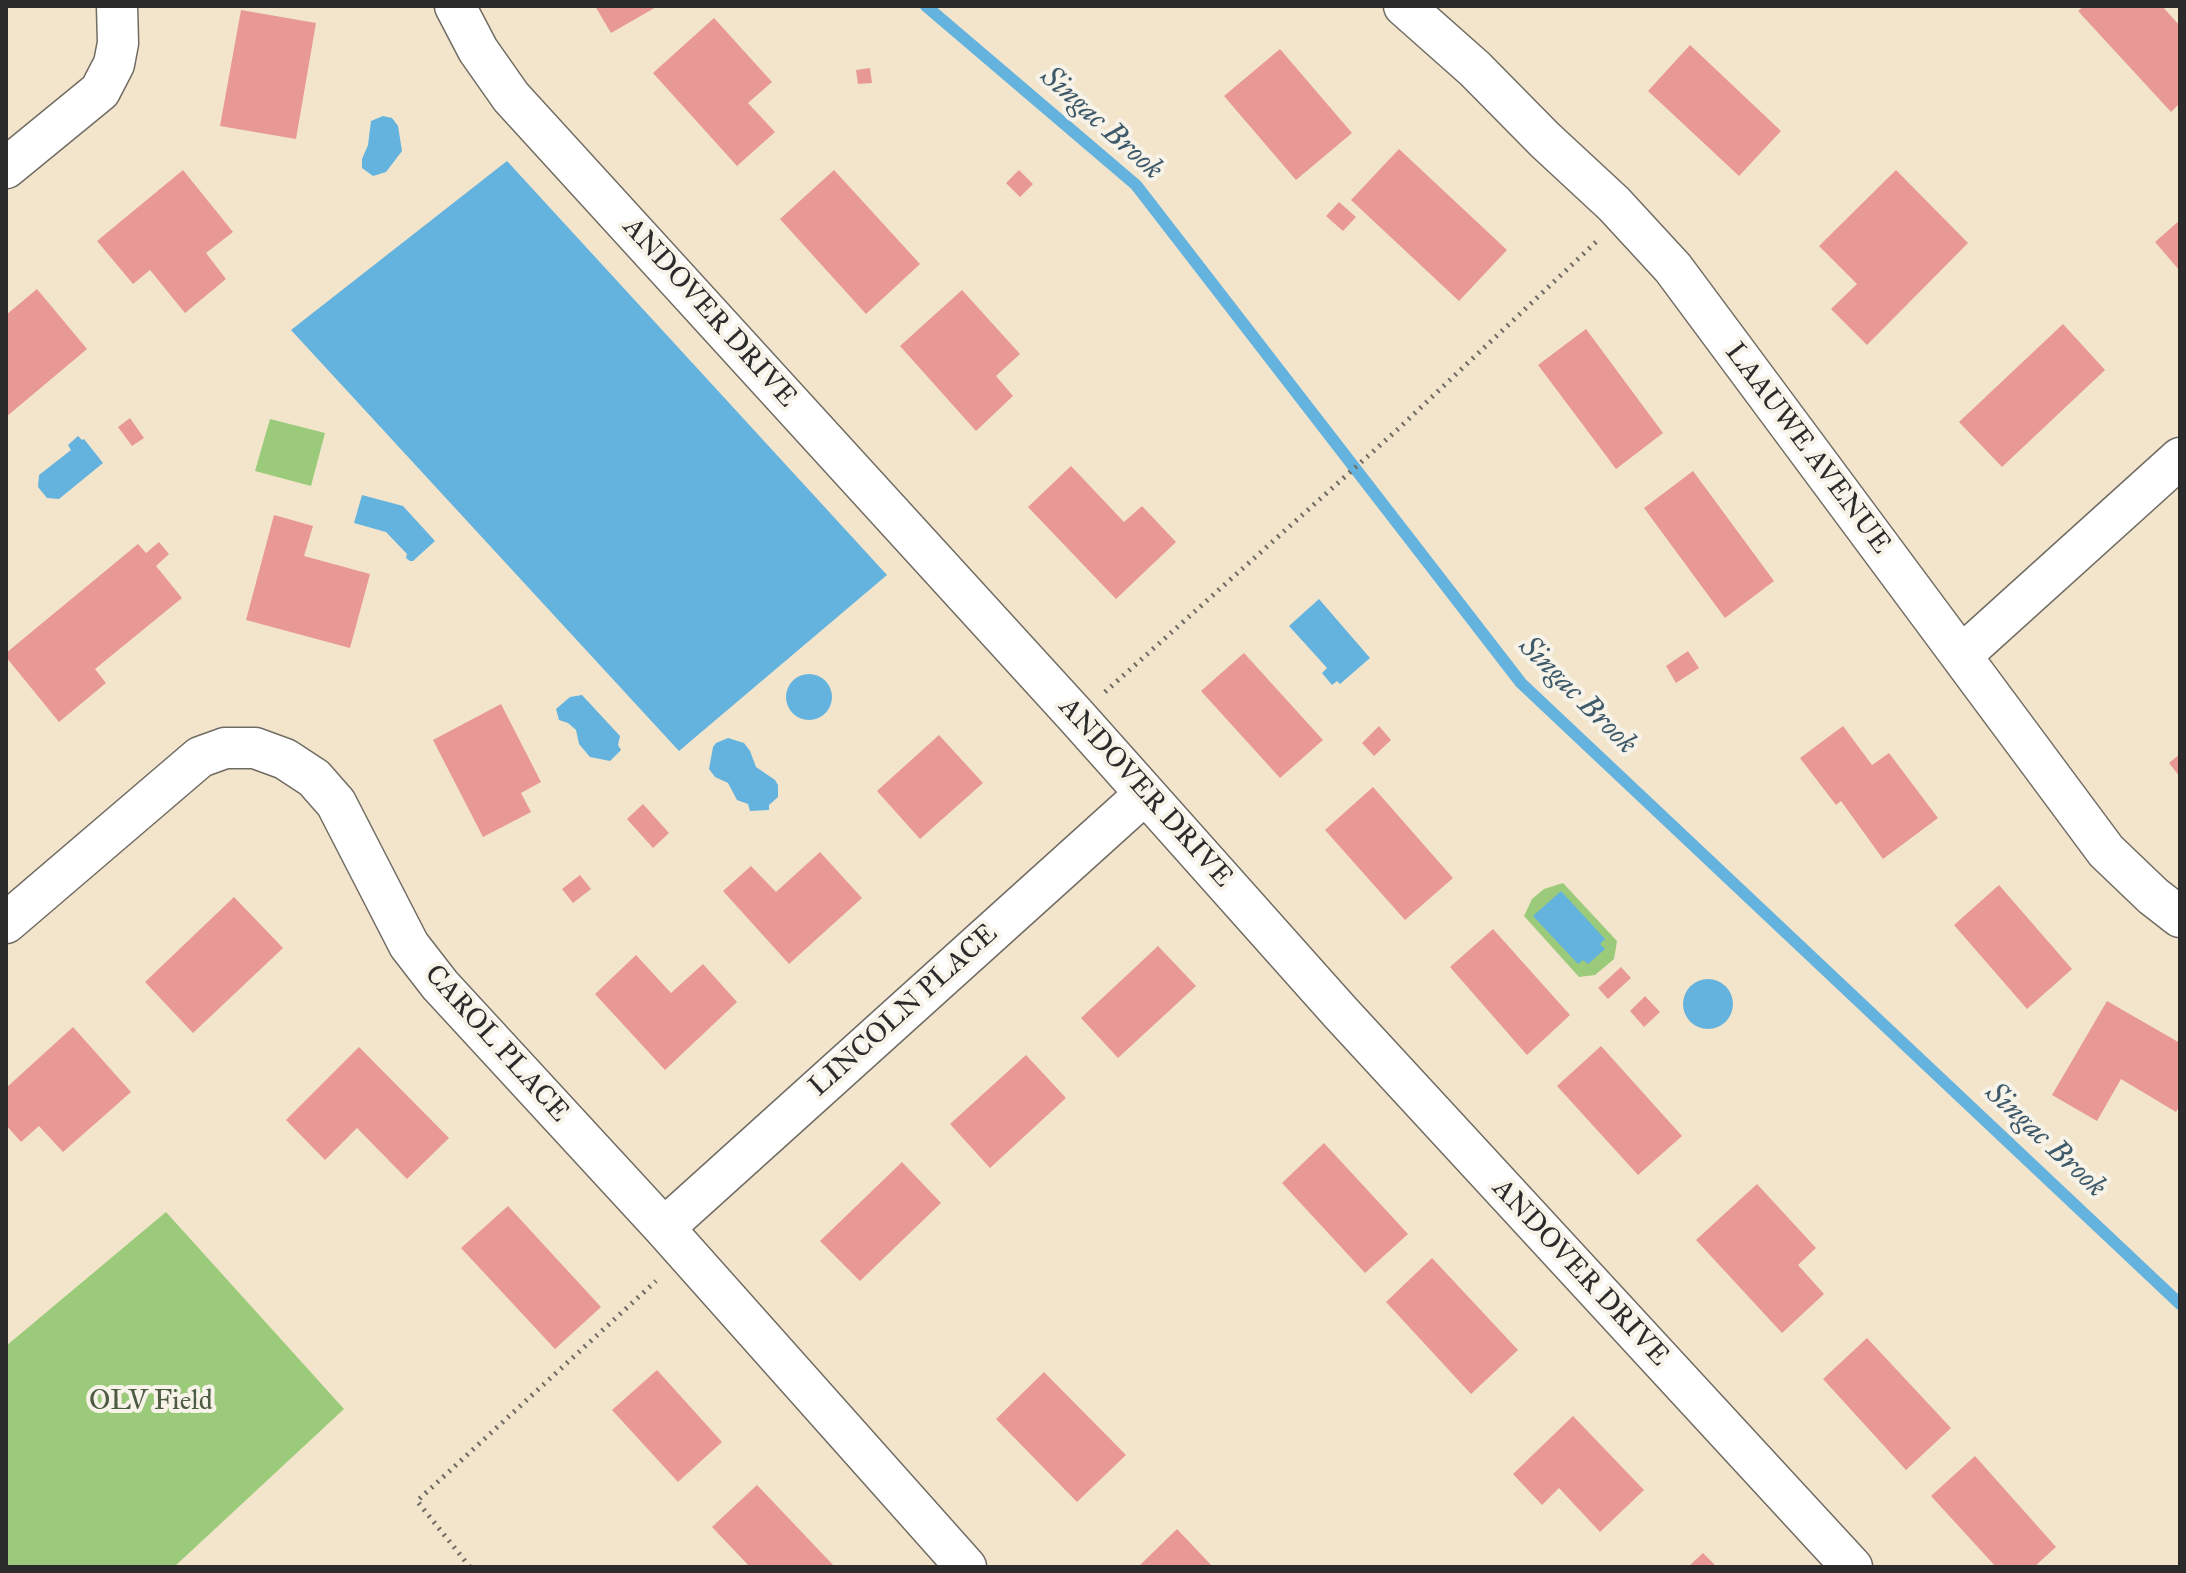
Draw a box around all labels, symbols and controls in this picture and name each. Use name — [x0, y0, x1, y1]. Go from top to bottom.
water label: Singac Brook — [1032, 60, 1170, 188]
street label: ANDOVER DRIVE — [615, 211, 803, 415]
street label: LAAUWE AVENUE — [1717, 337, 1897, 561]
water label: Singac Brook — [1510, 629, 1644, 763]
street label: ANDOVER DRIVE — [1051, 691, 1239, 895]
street label: LINCOLN PLACE — [803, 918, 1005, 1104]
street label: CAROL PLACE — [417, 959, 575, 1129]
water label: Singac Brook — [1977, 1076, 2113, 1206]
street label: ANDOVER DRIVE — [1485, 1172, 1675, 1374]
park label: OLV Field — [89, 1385, 213, 1419]

